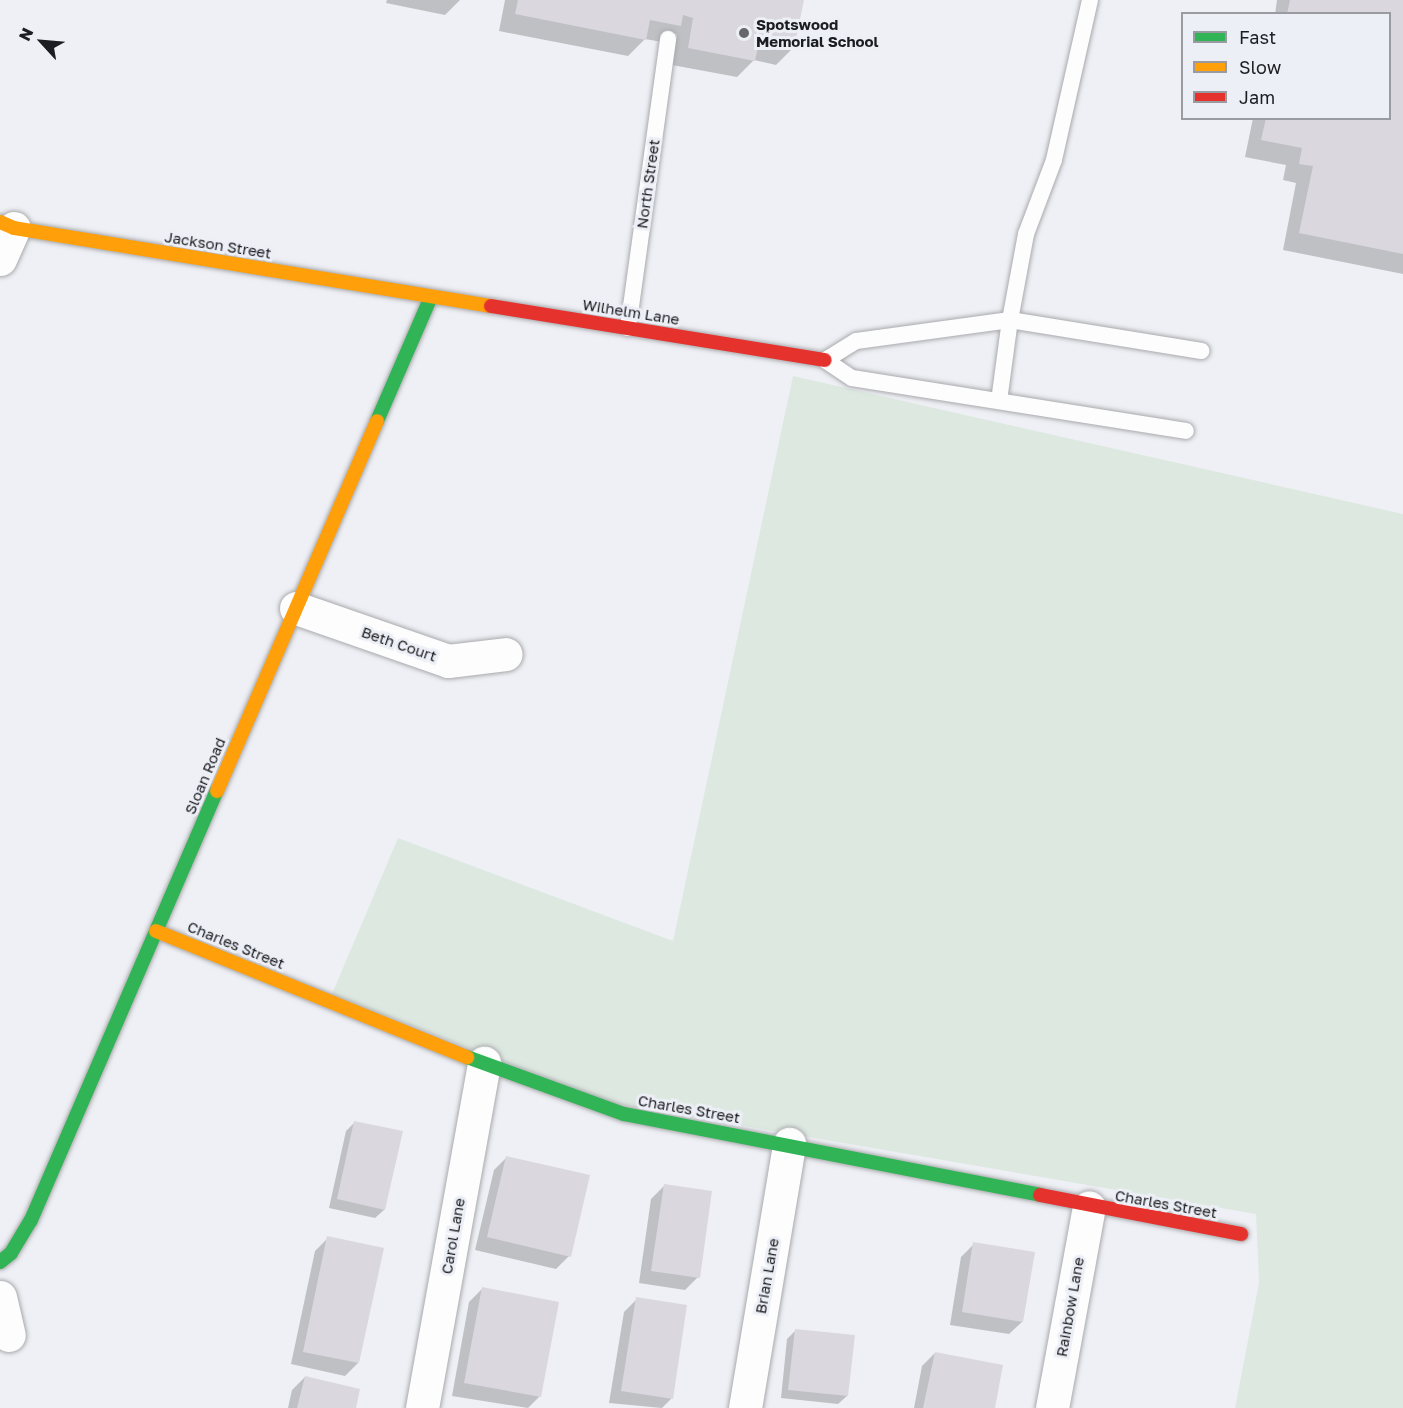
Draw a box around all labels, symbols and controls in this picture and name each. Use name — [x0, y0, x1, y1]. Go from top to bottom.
north arrow — [12, 12, 72, 72]
legend — [1181, 12, 1391, 120]
place label: Spotswood Memorial School — [756, 15, 879, 50]
text: N — [14, 24, 37, 44]
marker: Spotswood Memorial School — [737, 26, 751, 40]
text: Fast — [1239, 26, 1276, 48]
text: Slow — [1239, 56, 1281, 78]
text: Jam — [1239, 86, 1275, 108]
street label: North Street — [633, 138, 663, 230]
street label: Jackson Street — [163, 228, 273, 262]
street label: Wilhelm Lane — [581, 295, 681, 329]
street label: Beth Court — [359, 623, 439, 665]
street label: Sloan Road — [181, 735, 229, 817]
street label: Charles Street — [185, 917, 287, 973]
street label: Charles Street — [637, 1091, 741, 1127]
street label: Charles Street — [1114, 1186, 1218, 1222]
street label: Carol Lane — [437, 1197, 469, 1275]
street label: Brian Lane — [751, 1237, 783, 1315]
street label: Rainbow Lane — [1052, 1256, 1088, 1358]

